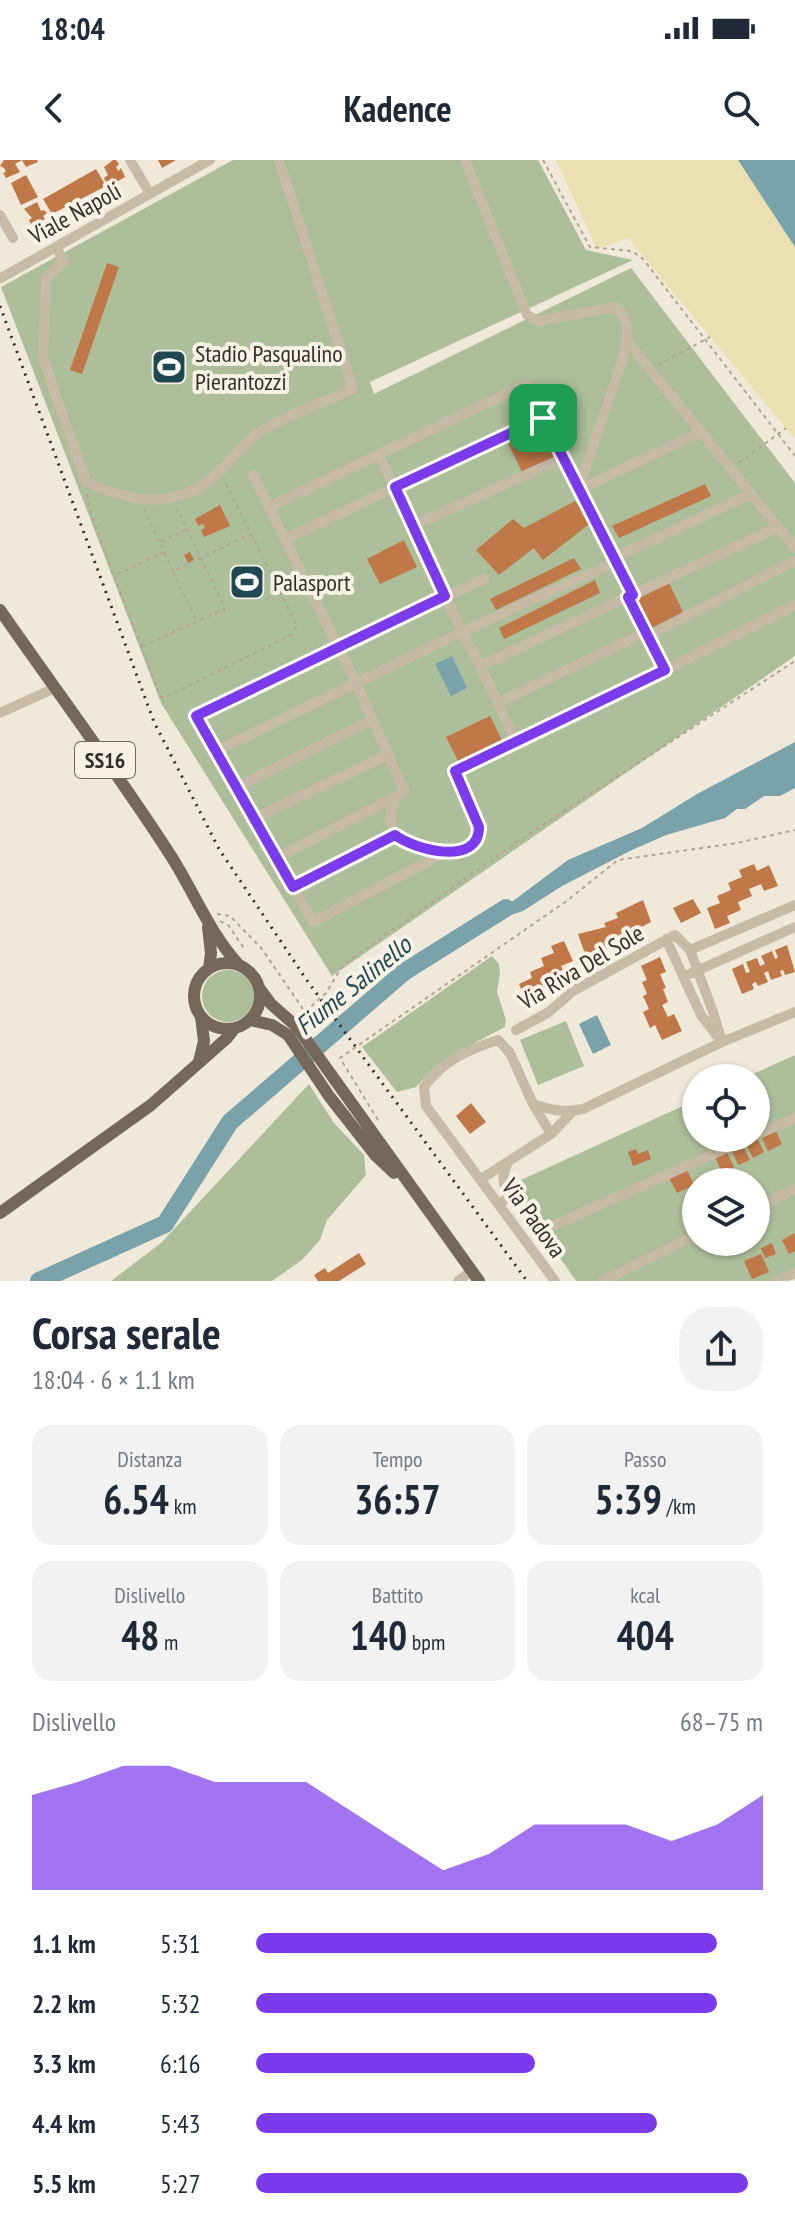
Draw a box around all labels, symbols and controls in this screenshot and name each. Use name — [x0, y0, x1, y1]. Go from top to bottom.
text: 18:04 — [40, 9, 105, 48]
text: Kadence — [343, 85, 452, 132]
icon: back — [32, 86, 76, 130]
icon: search — [719, 86, 763, 130]
street label: Viale Napoli — [23, 175, 127, 251]
place label: Stadio Pasqualino Pierantozzi — [195, 338, 343, 397]
sports icon: Stadio Pasqualino Pierantozzi — [150, 348, 188, 386]
pin — [509, 384, 577, 452]
icon: arrive — [521, 396, 565, 440]
sports icon: Palasport — [228, 563, 266, 601]
place label: Palasport — [273, 567, 351, 598]
road number: SS16 — [75, 742, 135, 778]
street label: Via Riva Del Sole — [512, 917, 649, 1017]
water label: Fiume Salinello — [288, 927, 419, 1042]
map controls — [682, 1064, 770, 1256]
button: locate — [682, 1064, 770, 1152]
button: layers — [682, 1168, 770, 1256]
street label: Via Padova — [494, 1172, 573, 1264]
text: Corsa serale — [32, 1304, 221, 1361]
button: share — [679, 1307, 763, 1391]
text: 18:04 · 6 × 1.1 km — [32, 1363, 195, 1396]
text: Distanza — [117, 1445, 182, 1473]
text: Tempo — [372, 1445, 423, 1473]
text: Passo — [624, 1445, 666, 1473]
text: 6.54 — [103, 1473, 169, 1525]
text: 36:57 — [354, 1473, 441, 1525]
text: 5:39 — [594, 1473, 662, 1525]
text: km — [169, 1492, 197, 1520]
text: /km — [662, 1492, 696, 1520]
text: Dislivello — [114, 1581, 185, 1609]
text: Battito — [372, 1581, 423, 1609]
text: kcal — [630, 1581, 660, 1609]
text: 48 — [121, 1609, 159, 1661]
text: 140 — [350, 1609, 407, 1661]
text: 404 — [616, 1609, 674, 1661]
text: m — [159, 1628, 178, 1656]
text: bpm — [407, 1628, 445, 1656]
text: Dislivello — [32, 1705, 116, 1738]
text: 68–75 m — [680, 1705, 763, 1738]
text: 1.1 km — [32, 1927, 96, 1960]
text: 5:31 — [160, 1927, 200, 1960]
text: 2.2 km — [32, 1987, 96, 2020]
text: 5:32 — [160, 1987, 200, 2020]
text: 3.3 km — [32, 2047, 96, 2080]
text: 6:16 — [160, 2047, 200, 2080]
text: 4.4 km — [32, 2107, 96, 2140]
text: 5:43 — [160, 2107, 200, 2140]
text: 5.5 km — [32, 2167, 96, 2200]
text: 5:27 — [160, 2167, 200, 2200]

